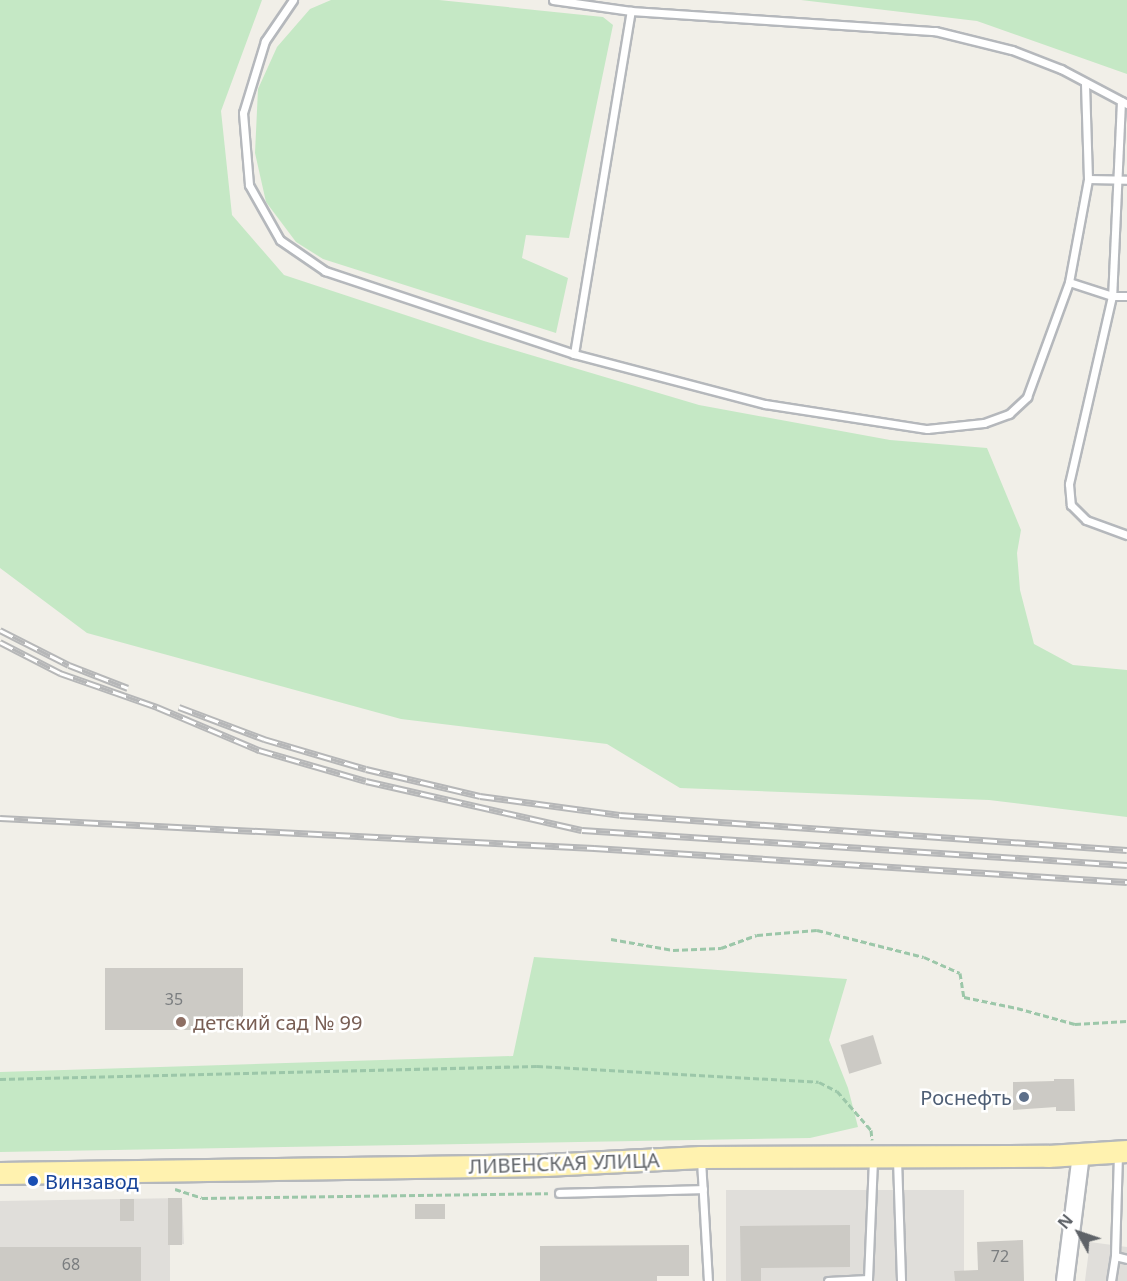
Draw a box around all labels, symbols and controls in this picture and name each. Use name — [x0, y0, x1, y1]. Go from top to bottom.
house number: 35 — [165, 989, 183, 1009]
place label: детский сад № 99 — [193, 1010, 362, 1034]
marker: детский сад № 99 — [174, 1015, 188, 1029]
place label: Роснефть — [920, 1085, 1012, 1109]
marker: Роснефть — [1017, 1090, 1031, 1104]
street label: ЛИВЕНСКАЯ УЛИЦА — [468, 1148, 660, 1178]
place label: Винзавод — [45, 1169, 139, 1193]
marker: Винзавод — [26, 1174, 40, 1188]
north arrow — [1049, 1203, 1109, 1263]
text: N — [1053, 1209, 1078, 1233]
house number: 72 — [991, 1246, 1009, 1266]
house number: 68 — [62, 1254, 80, 1274]

